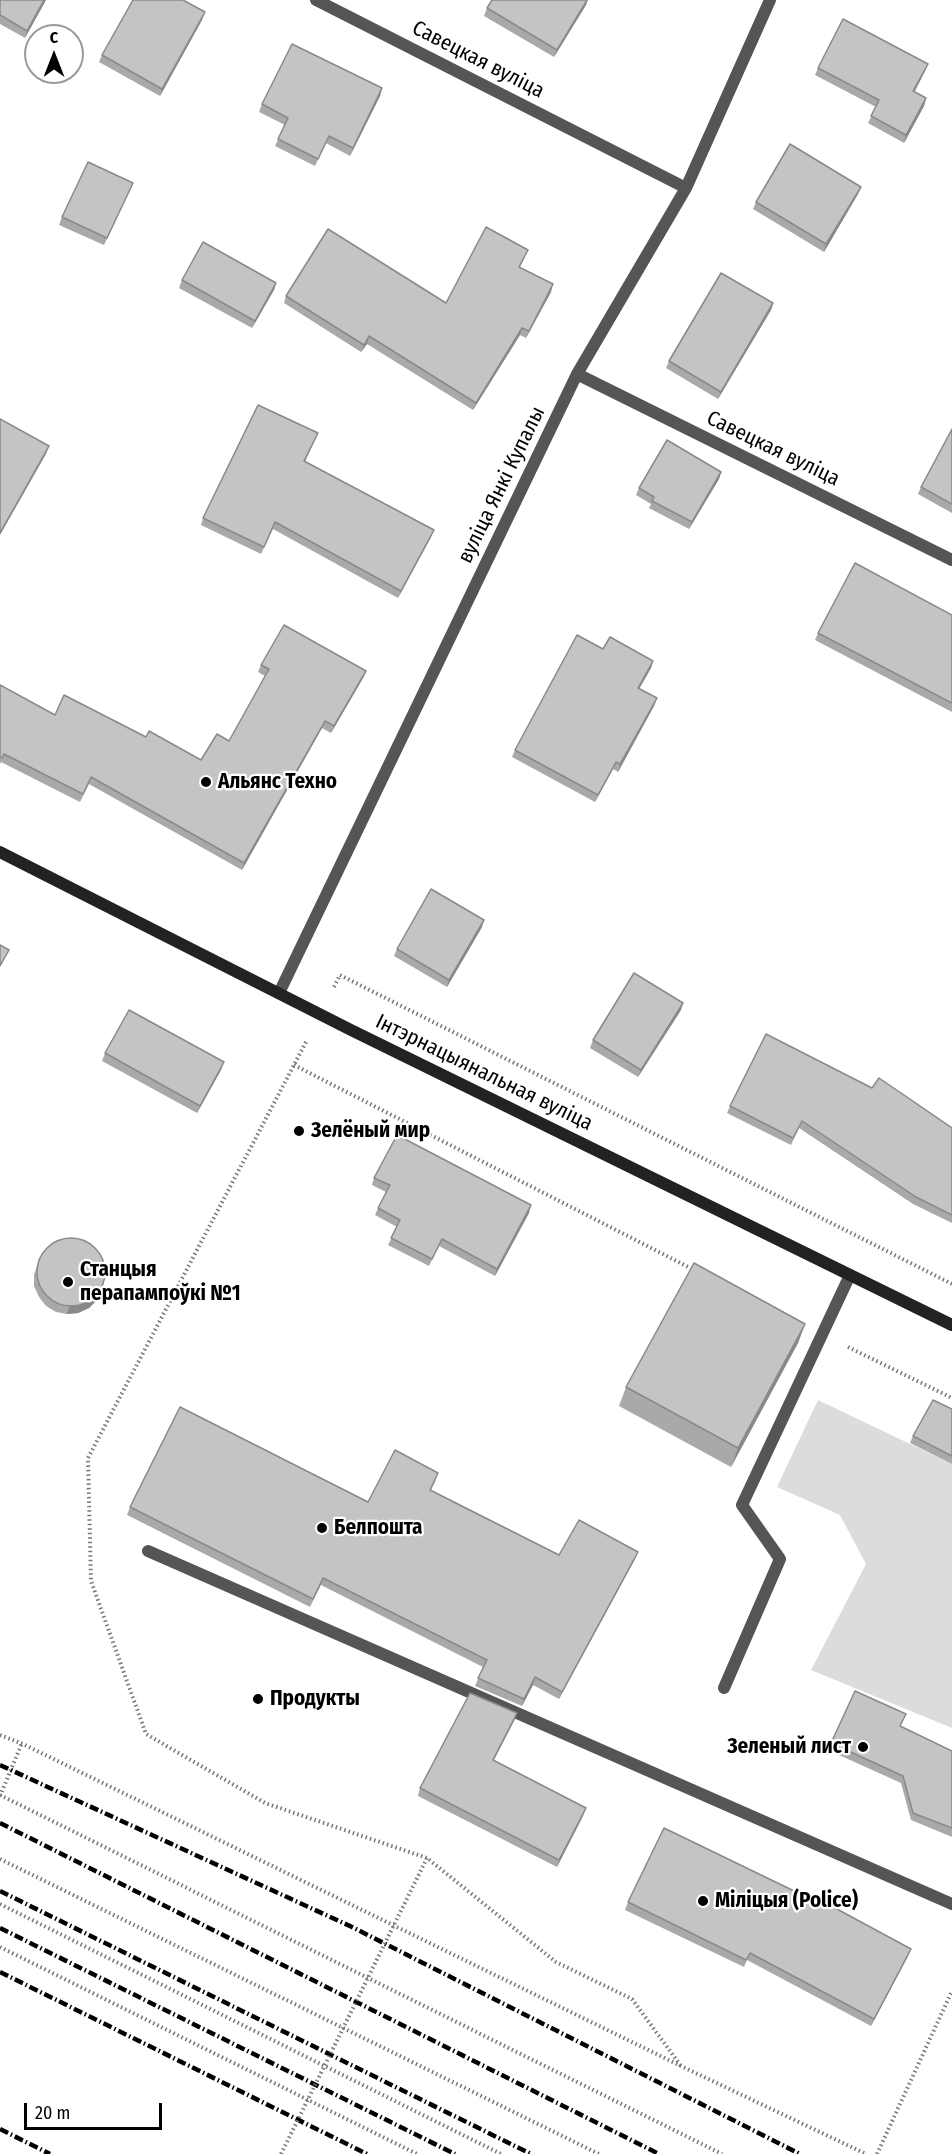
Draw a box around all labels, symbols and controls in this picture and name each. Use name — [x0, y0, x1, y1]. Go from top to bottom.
street label: Савецкая вуліца — [408, 16, 548, 104]
north arrow — [24, 24, 84, 84]
text: С — [50, 28, 58, 47]
street label: вуліца Янкі Купалы — [453, 403, 551, 567]
street label: Савецкая вуліца — [702, 406, 844, 492]
place label: Альянс Техно — [218, 769, 337, 795]
marker: Альянс Техно — [199, 775, 213, 789]
street label: Інтэрнацыянальная вуліца — [371, 1009, 597, 1137]
place label: Зелёный мир — [311, 1118, 430, 1144]
marker: Зелёный мир — [292, 1124, 306, 1138]
place label: Станцыя перапампоўкі №1 — [80, 1257, 241, 1307]
marker: Станцыя перапампоўкі №1 — [61, 1275, 75, 1289]
place label: Белпошта — [334, 1515, 423, 1541]
marker: Белпошта — [315, 1521, 329, 1535]
place label: Продукты — [270, 1686, 360, 1712]
marker: Продукты — [251, 1692, 265, 1706]
place label: Зеленый лист — [727, 1734, 851, 1760]
marker: Зеленый лист — [856, 1740, 870, 1754]
place label: Міліцыя (Police) — [715, 1888, 858, 1914]
marker: Міліцыя (Police) — [696, 1894, 710, 1908]
scale bar — [27, 2091, 165, 2129]
text: 20 m — [35, 2102, 70, 2124]

